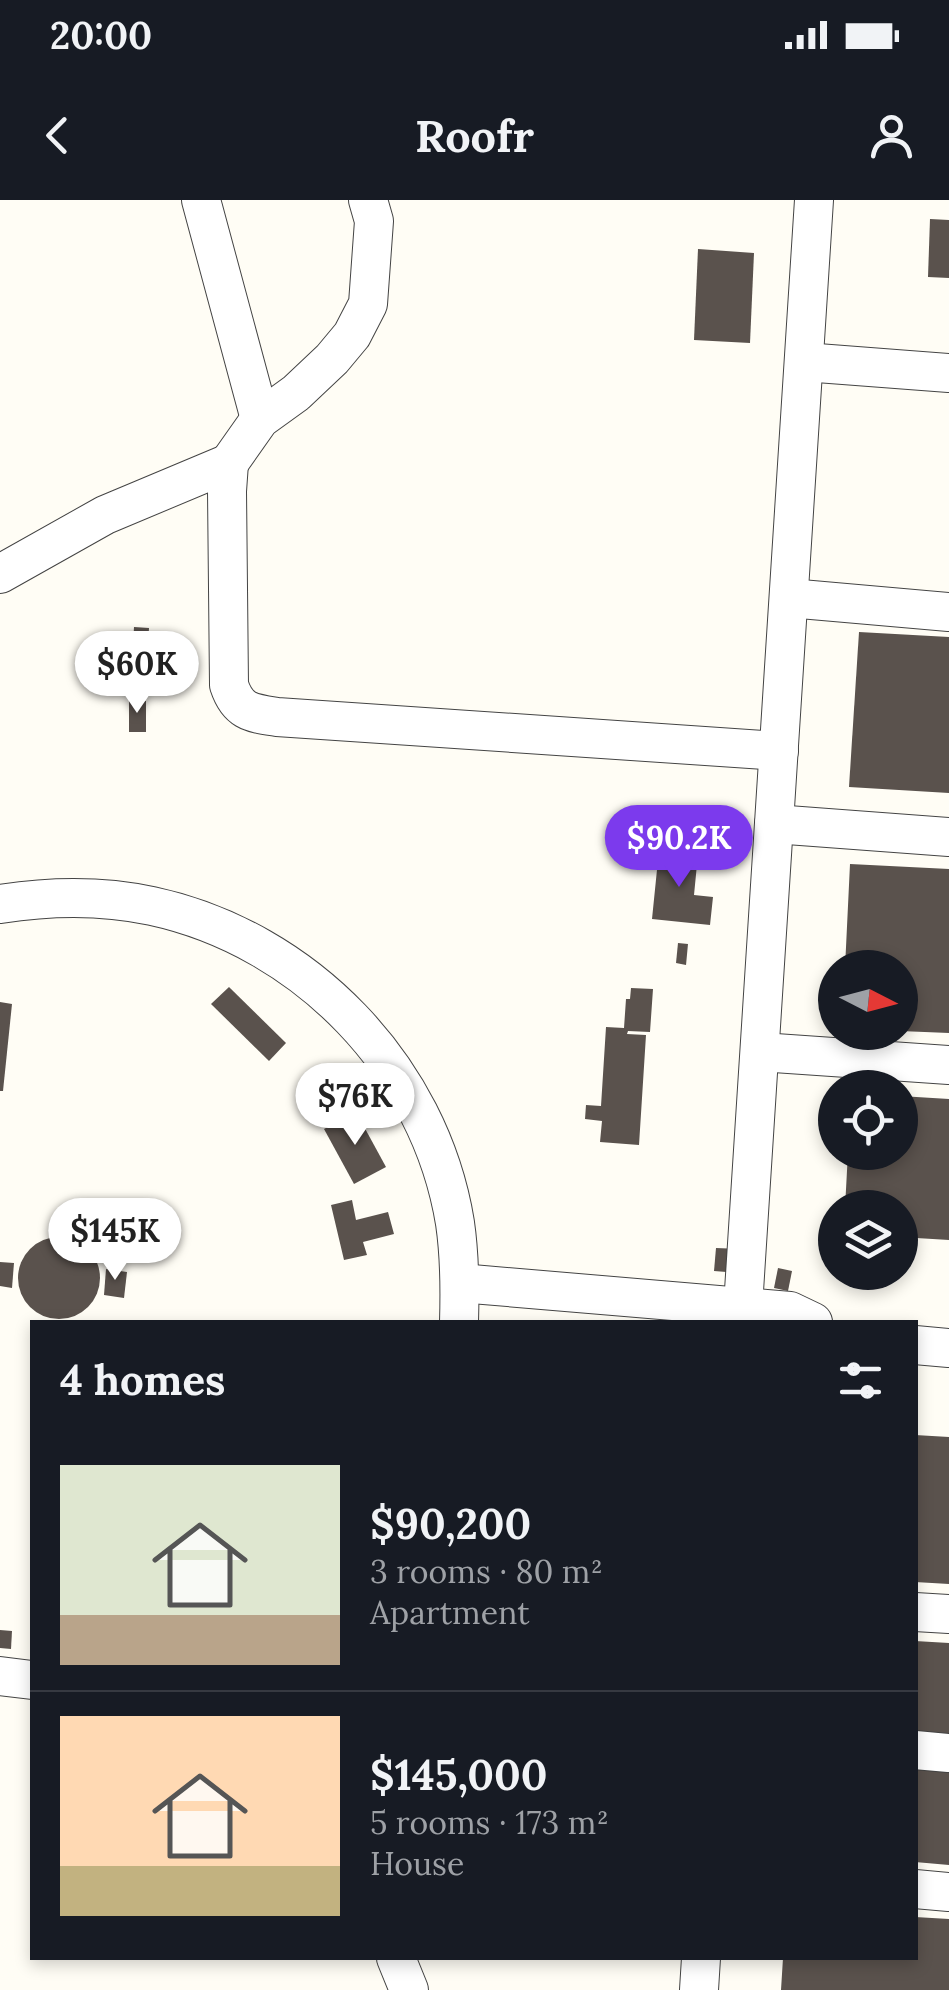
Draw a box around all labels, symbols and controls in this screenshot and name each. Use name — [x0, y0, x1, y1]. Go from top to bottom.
text: 20:00 — [50, 11, 152, 59]
text: Roofr — [415, 107, 534, 164]
icon: back — [30, 108, 85, 163]
icon: person — [864, 108, 919, 163]
pin: $60K — [78, 631, 196, 716]
text: $60K — [97, 643, 177, 684]
pin: $90.2K — [598, 805, 760, 890]
text: $90.2K — [627, 817, 731, 858]
north arrow — [818, 950, 918, 1050]
map controls — [818, 950, 918, 1290]
pin: $76K — [296, 1063, 414, 1148]
button: locate — [818, 1070, 918, 1170]
text: $76K — [317, 1075, 393, 1116]
button: layers — [818, 1190, 918, 1290]
pin: $145K — [45, 1198, 185, 1283]
text: $145K — [70, 1210, 160, 1251]
text: 4 homes — [60, 1353, 225, 1407]
icon: filters — [833, 1353, 888, 1408]
text: $90,200 — [370, 1497, 531, 1551]
icon: home — [140, 1505, 260, 1625]
text: 3 rooms · 80 m² — [370, 1551, 603, 1592]
text: Apartment — [370, 1592, 530, 1633]
text: $145,000 — [370, 1748, 547, 1802]
icon: home — [140, 1756, 260, 1876]
text: 5 rooms · 173 m² — [370, 1802, 609, 1843]
text: House — [370, 1843, 464, 1884]

